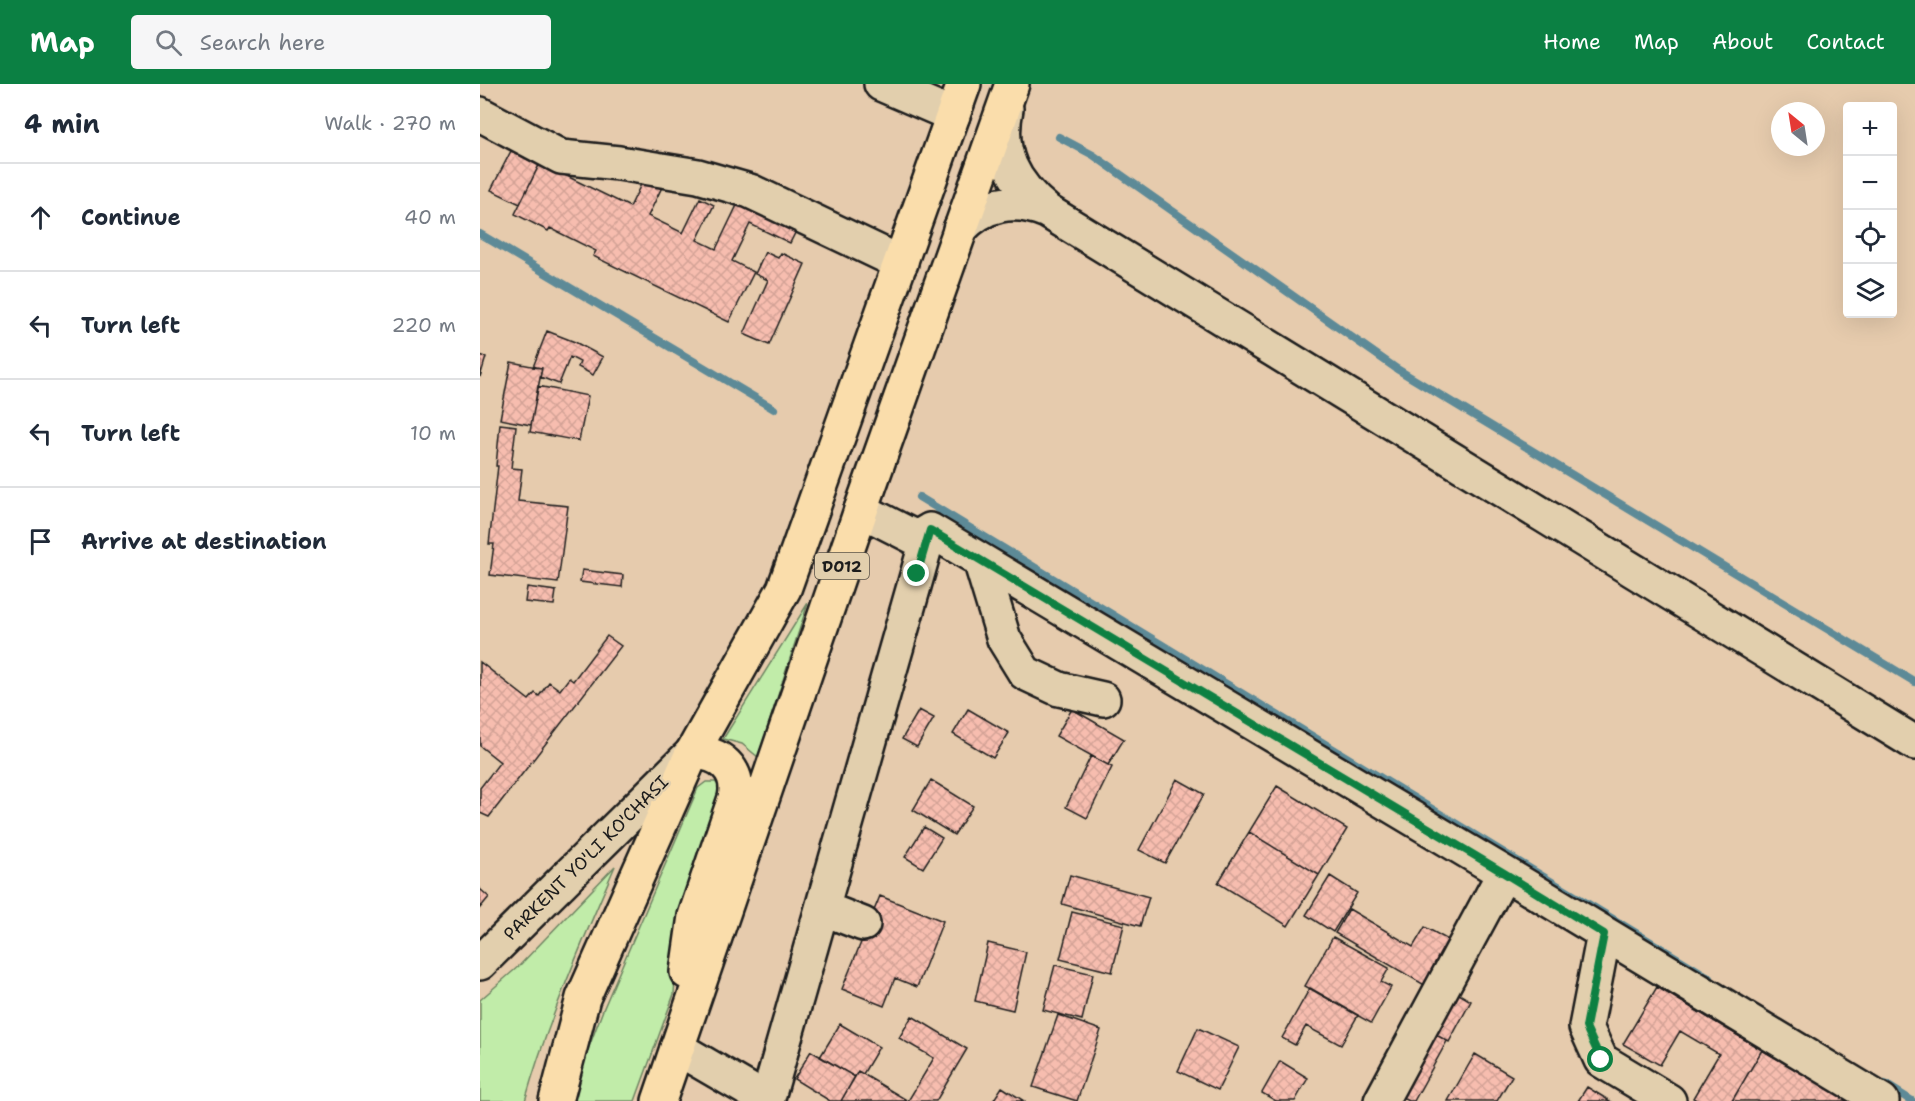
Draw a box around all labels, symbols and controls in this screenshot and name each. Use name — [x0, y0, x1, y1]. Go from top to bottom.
search box — [131, 15, 551, 69]
text: Map — [30, 23, 95, 61]
icon: search — [152, 26, 185, 59]
text: Search here — [200, 28, 325, 57]
text: Home — [1543, 28, 1601, 56]
text: Map — [1634, 28, 1679, 56]
text: About — [1712, 28, 1773, 56]
text: Contact — [1806, 28, 1885, 56]
north arrow — [1771, 102, 1825, 156]
map controls — [1843, 102, 1897, 318]
button: + — [1843, 102, 1897, 156]
text: 4 min — [24, 106, 100, 141]
text: Walk · 270 m — [324, 110, 456, 136]
button: − — [1843, 156, 1897, 210]
icon: ahead — [24, 201, 57, 234]
text: Continue — [81, 203, 181, 232]
text: 40 m — [404, 204, 456, 230]
button: locate — [1843, 210, 1897, 264]
button: layers — [1843, 264, 1897, 318]
icon: left — [24, 309, 57, 342]
text: Turn left — [81, 311, 180, 340]
text: 220 m — [392, 312, 456, 338]
icon: left — [24, 417, 57, 450]
text: Turn left — [81, 419, 180, 448]
text: 10 m — [410, 420, 456, 446]
icon: arrive — [24, 525, 57, 558]
text: Arrive at destination — [81, 527, 327, 556]
road number: D012 — [815, 553, 869, 579]
route end — [903, 560, 929, 586]
street label: PARKENT YO'LI KO'CHASI — [498, 770, 674, 946]
route start — [1587, 1046, 1613, 1072]

